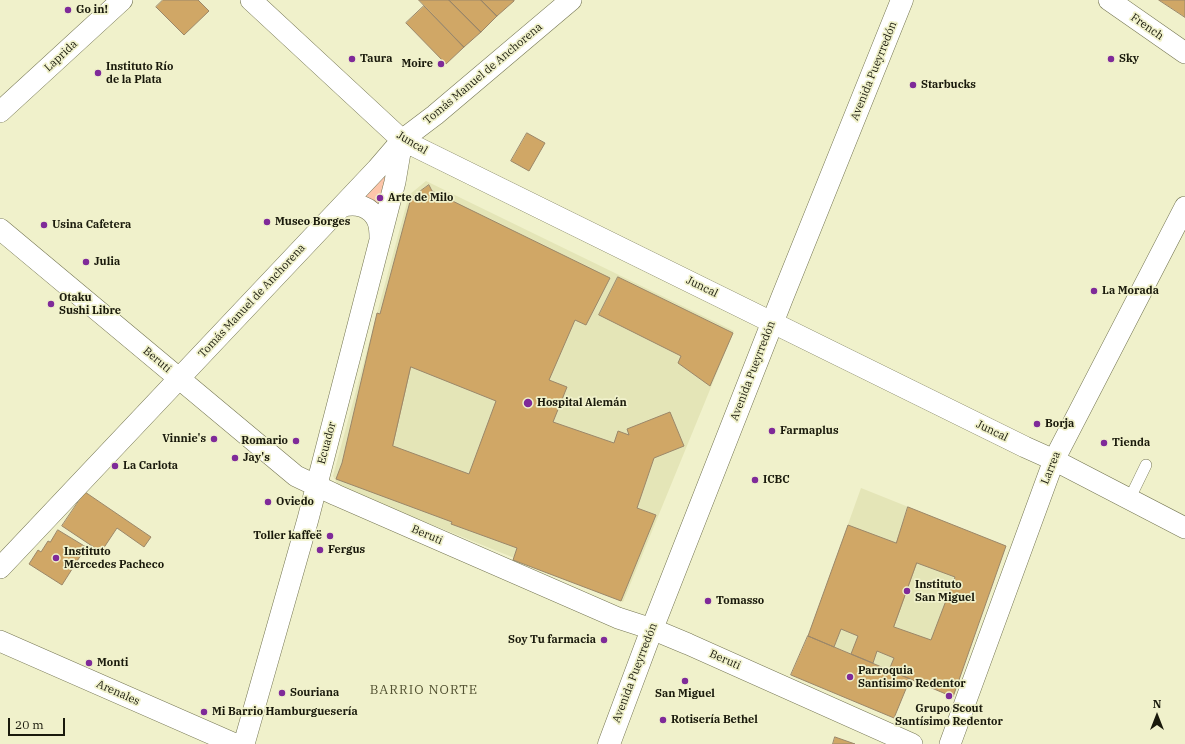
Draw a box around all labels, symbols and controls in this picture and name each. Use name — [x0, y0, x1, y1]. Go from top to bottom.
place label: Go in! — [76, 3, 108, 17]
marker: Go in! — [63, 5, 73, 15]
street label: French — [1128, 11, 1166, 43]
street label: Tomás Manuel de Anchorena — [421, 20, 545, 128]
street label: Avenida Pueyrredón — [848, 20, 900, 122]
street label: Laprida — [42, 37, 80, 75]
place label: Taura — [360, 52, 392, 66]
place label: Sky — [1119, 52, 1139, 66]
marker: Taura — [347, 54, 357, 64]
marker: Sky — [1106, 54, 1116, 64]
place label: Moire — [401, 57, 433, 71]
marker: Moire — [436, 59, 446, 69]
place label: Instituto Río de la Plata — [106, 60, 173, 86]
marker: Instituto Río de la Plata — [93, 68, 103, 78]
place label: Starbucks — [921, 78, 976, 92]
marker: Starbucks — [908, 80, 918, 90]
street label: Juncal — [394, 129, 430, 157]
place label: Arte de Milo — [388, 191, 453, 205]
marker: Arte de Milo — [375, 193, 385, 203]
place label: Museo Borges — [275, 215, 350, 229]
marker: Museo Borges — [262, 217, 272, 227]
place label: Usina Cafetera — [52, 218, 131, 232]
marker: Usina Cafetera — [39, 220, 49, 230]
street label: Tomás Manuel de Anchorena — [196, 241, 308, 361]
place label: Julia — [94, 255, 120, 269]
marker: Julia — [81, 257, 91, 267]
street label: Juncal — [684, 274, 720, 300]
place label: La Morada — [1102, 284, 1159, 298]
marker: La Morada — [1089, 286, 1099, 296]
place label: Otaku Sushi Libre — [59, 291, 121, 317]
marker: Otaku Sushi Libre — [46, 299, 56, 309]
street label: Avenida Pueyrredón — [728, 319, 778, 423]
street label: Beruti — [140, 344, 174, 376]
place label: Hospital Alemán — [537, 396, 627, 410]
marker: Hospital Alemán — [522, 397, 534, 409]
place label: Borja — [1045, 417, 1074, 431]
street label: Juncal — [974, 418, 1010, 444]
marker: Borja — [1032, 419, 1042, 429]
street label: Ecuador — [315, 420, 339, 466]
place label: Farmaplus — [780, 424, 839, 438]
marker: Farmaplus — [767, 426, 777, 436]
place label: Vinnie's — [162, 432, 206, 446]
marker: Vinnie's — [209, 434, 219, 444]
place label: Romario — [241, 434, 288, 448]
marker: Romario — [291, 436, 301, 446]
place label: Tienda — [1112, 436, 1150, 450]
marker: Tienda — [1099, 438, 1109, 448]
street label: Larrea — [1038, 450, 1064, 486]
place label: Jay's — [243, 451, 270, 465]
marker: Jay's — [230, 453, 240, 463]
place label: La Carlota — [123, 459, 178, 473]
marker: La Carlota — [110, 461, 120, 471]
place label: ICBC — [763, 473, 790, 487]
marker: ICBC — [750, 475, 760, 485]
place label: Oviedo — [276, 495, 314, 509]
marker: Oviedo — [263, 497, 273, 507]
street label: Beruti — [409, 523, 445, 547]
place label: Toller kaffeë — [253, 529, 322, 543]
marker: Toller kaffeë — [325, 531, 335, 541]
place label: Fergus — [328, 543, 365, 557]
place label: Instituto Mercedes Pacheco — [64, 545, 164, 571]
marker: Fergus — [315, 545, 325, 555]
marker: Instituto Mercedes Pacheco — [51, 553, 61, 563]
place label: Instituto San Miguel — [915, 578, 975, 604]
marker: Instituto San Miguel — [902, 586, 912, 596]
place label: Tomasso — [716, 594, 764, 608]
marker: Tomasso — [703, 596, 713, 606]
street label: Avenida Pueyrredón — [610, 621, 660, 725]
place label: Soy Tu farmacia — [508, 633, 596, 647]
marker: Soy Tu farmacia — [599, 635, 609, 645]
street label: Beruti — [707, 647, 743, 673]
place label: Monti — [97, 656, 128, 670]
marker: Monti — [84, 658, 94, 668]
place label: Parroquia Santisimo Redentor — [858, 664, 966, 690]
marker: Parroquia Santisimo Redentor — [845, 672, 855, 682]
marker: San Miguel — [680, 676, 690, 686]
street label: Arenales — [94, 678, 142, 708]
district label: BARRIO NORTE — [370, 682, 478, 698]
place label: Souriana — [290, 686, 339, 700]
place label: San Miguel — [655, 687, 715, 701]
marker: Souriana — [277, 688, 287, 698]
marker: Grupo Scout Santísimo Redentor — [944, 691, 954, 701]
north arrow — [1137, 696, 1177, 736]
text: N — [1153, 697, 1161, 711]
place label: Grupo Scout Santísimo Redentor — [895, 702, 1003, 728]
place label: Mi Barrio Hamburguesería — [212, 705, 358, 719]
marker: Mi Barrio Hamburguesería — [199, 707, 209, 717]
scale bar — [10, 710, 67, 736]
place label: Rotisería Bethel — [671, 713, 758, 727]
marker: Rotisería Bethel — [658, 715, 668, 725]
text: 20 m — [15, 717, 44, 732]

